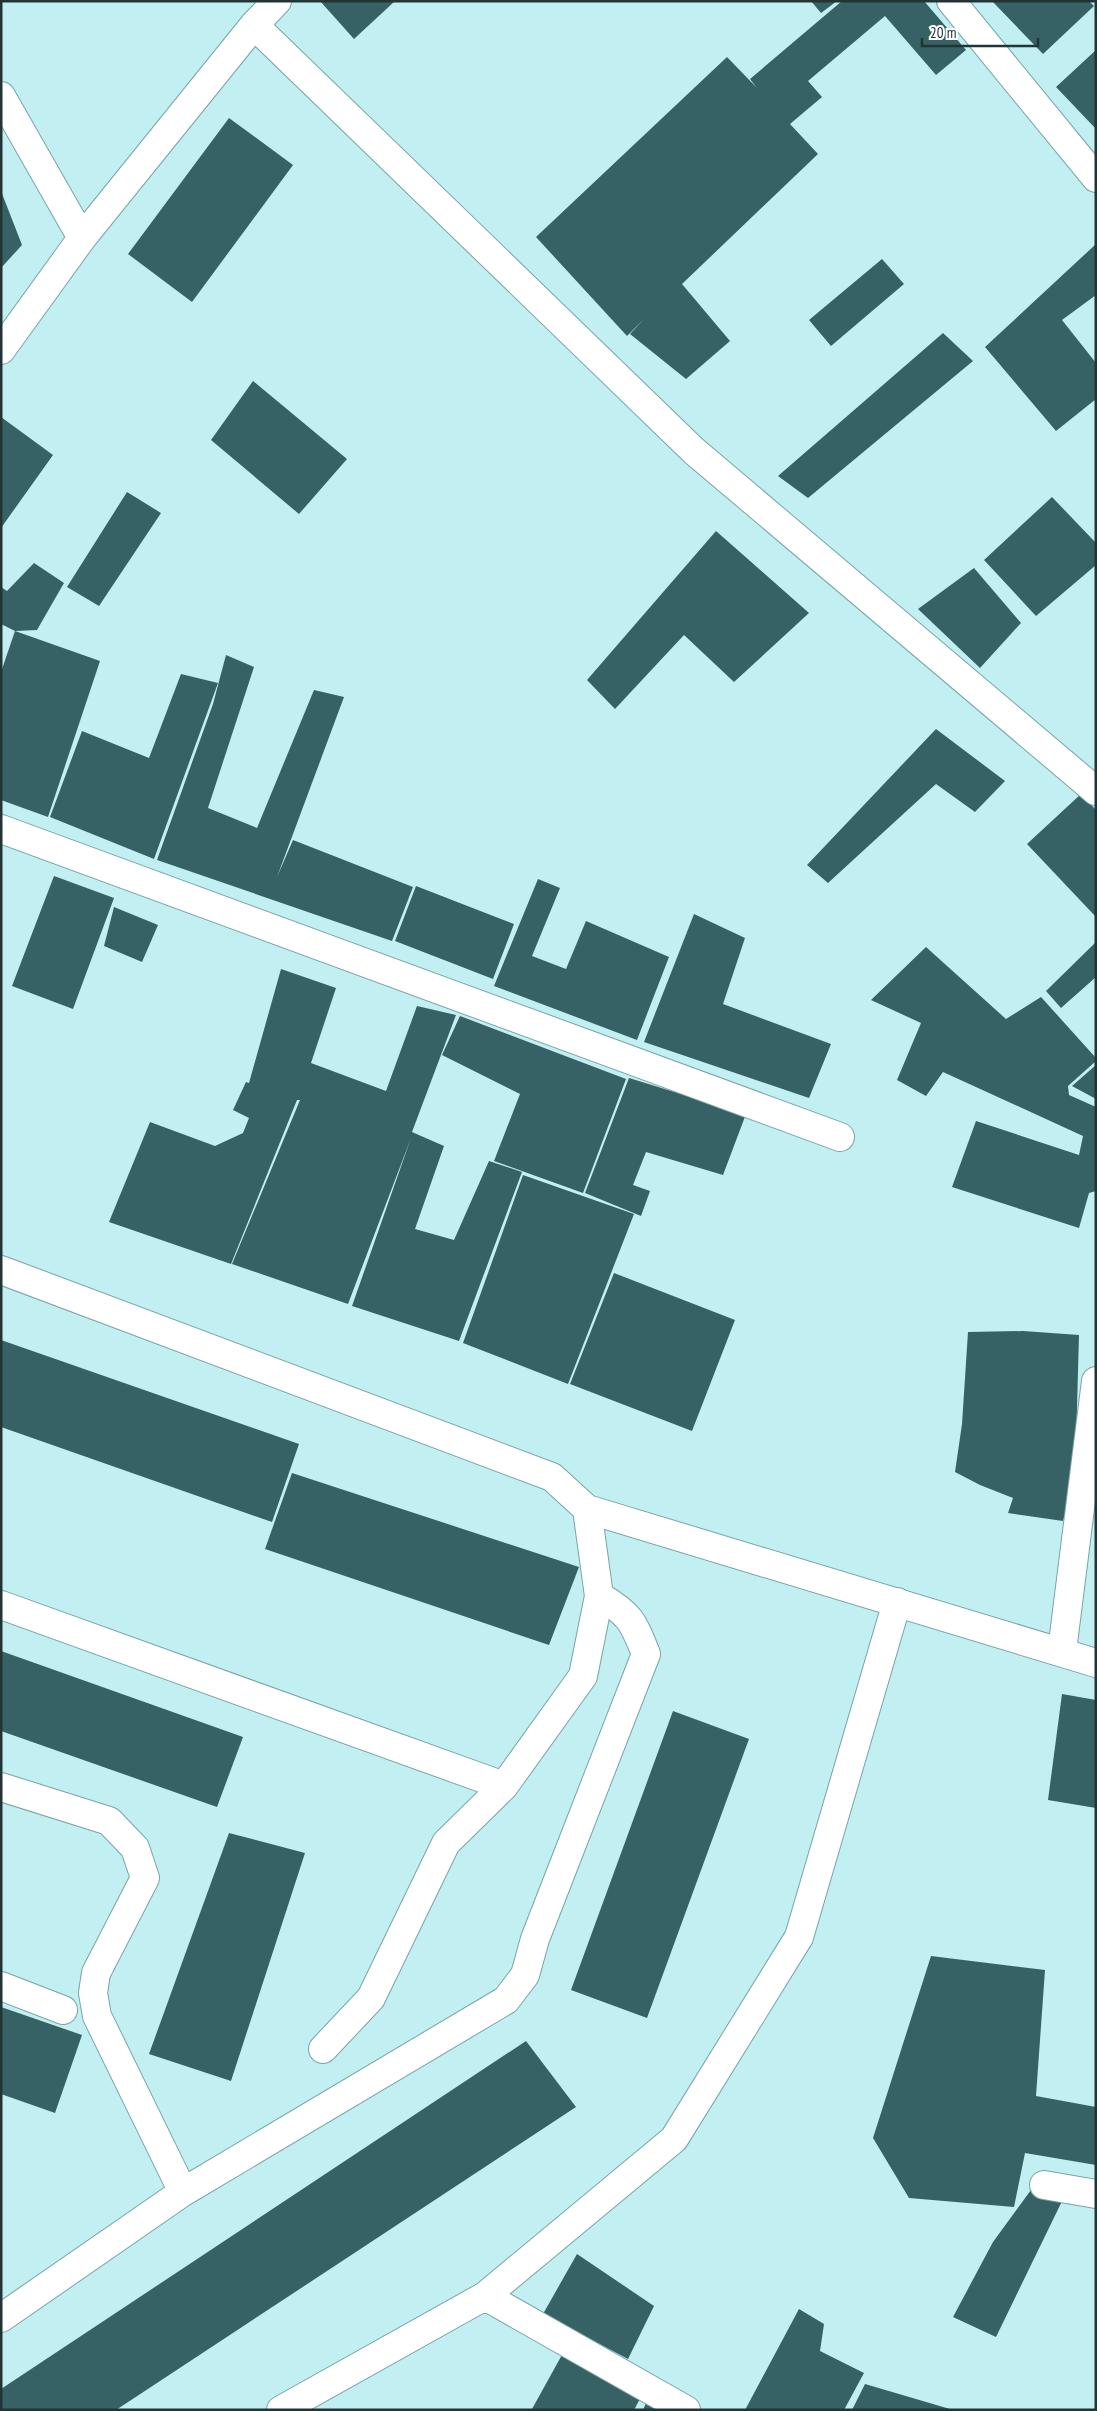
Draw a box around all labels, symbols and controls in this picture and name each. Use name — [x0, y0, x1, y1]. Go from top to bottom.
scale bar — [922, 15, 1038, 47]
text: 20 m — [930, 23, 956, 42]

